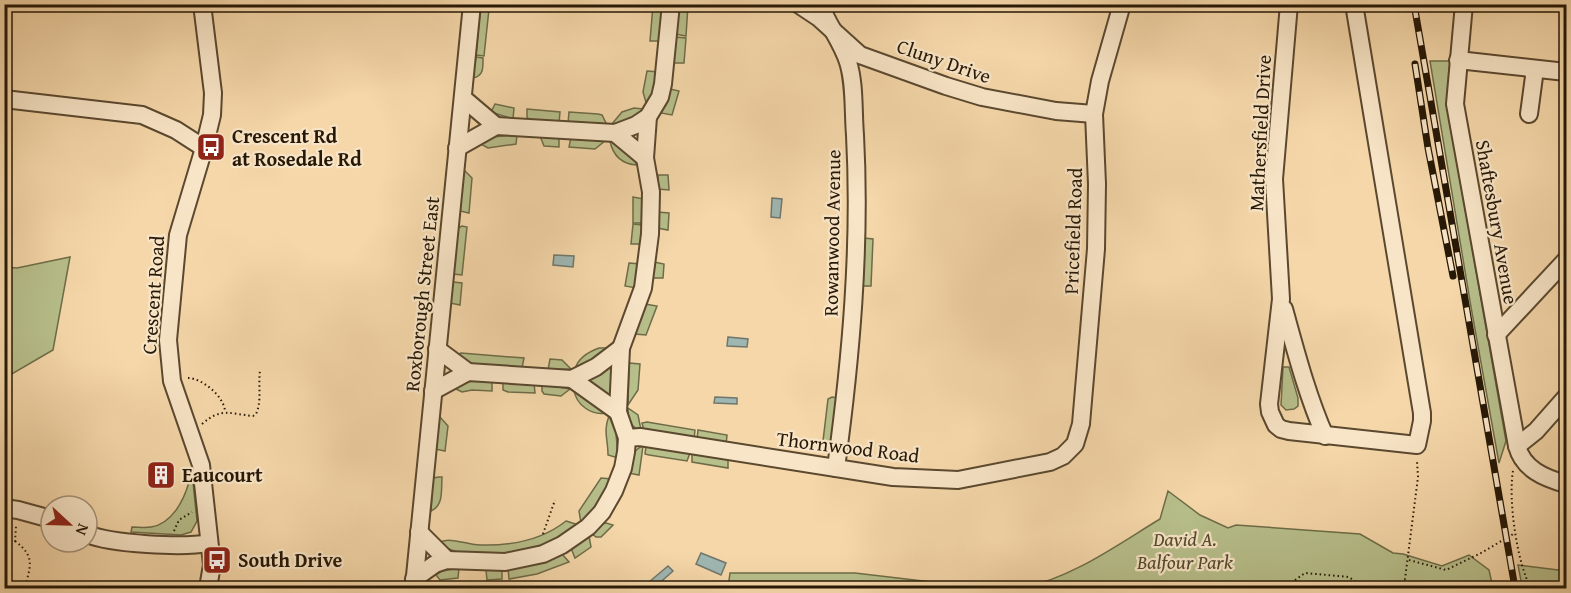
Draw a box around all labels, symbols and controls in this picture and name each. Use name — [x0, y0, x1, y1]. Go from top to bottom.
street label: Cluny Drive — [893, 31, 995, 90]
street label: Mathersfield Drive — [1241, 54, 1278, 212]
place label: Crescent Rd at Rosedale Rd — [232, 121, 362, 173]
bus stop icon: Crescent Rd at Rosedale Rd — [195, 131, 227, 163]
street label: Shaftesbury Avenue — [1469, 137, 1526, 306]
street label: Rowanwood Avenue — [816, 149, 847, 317]
street label: Pricefield Road — [1056, 167, 1089, 295]
street label: Roxborough Street East — [397, 195, 446, 393]
street label: Crescent Road — [134, 234, 171, 355]
street label: Thornwood Road — [775, 423, 921, 470]
building icon: Eaucourt — [145, 459, 177, 491]
place label: Eaucourt — [182, 460, 263, 489]
north arrow — [39, 494, 99, 554]
text: N — [70, 520, 96, 539]
park label: David A. Balfour Park — [1136, 524, 1234, 576]
bus stop icon: South Drive — [201, 544, 233, 576]
place label: South Drive — [238, 545, 343, 574]

